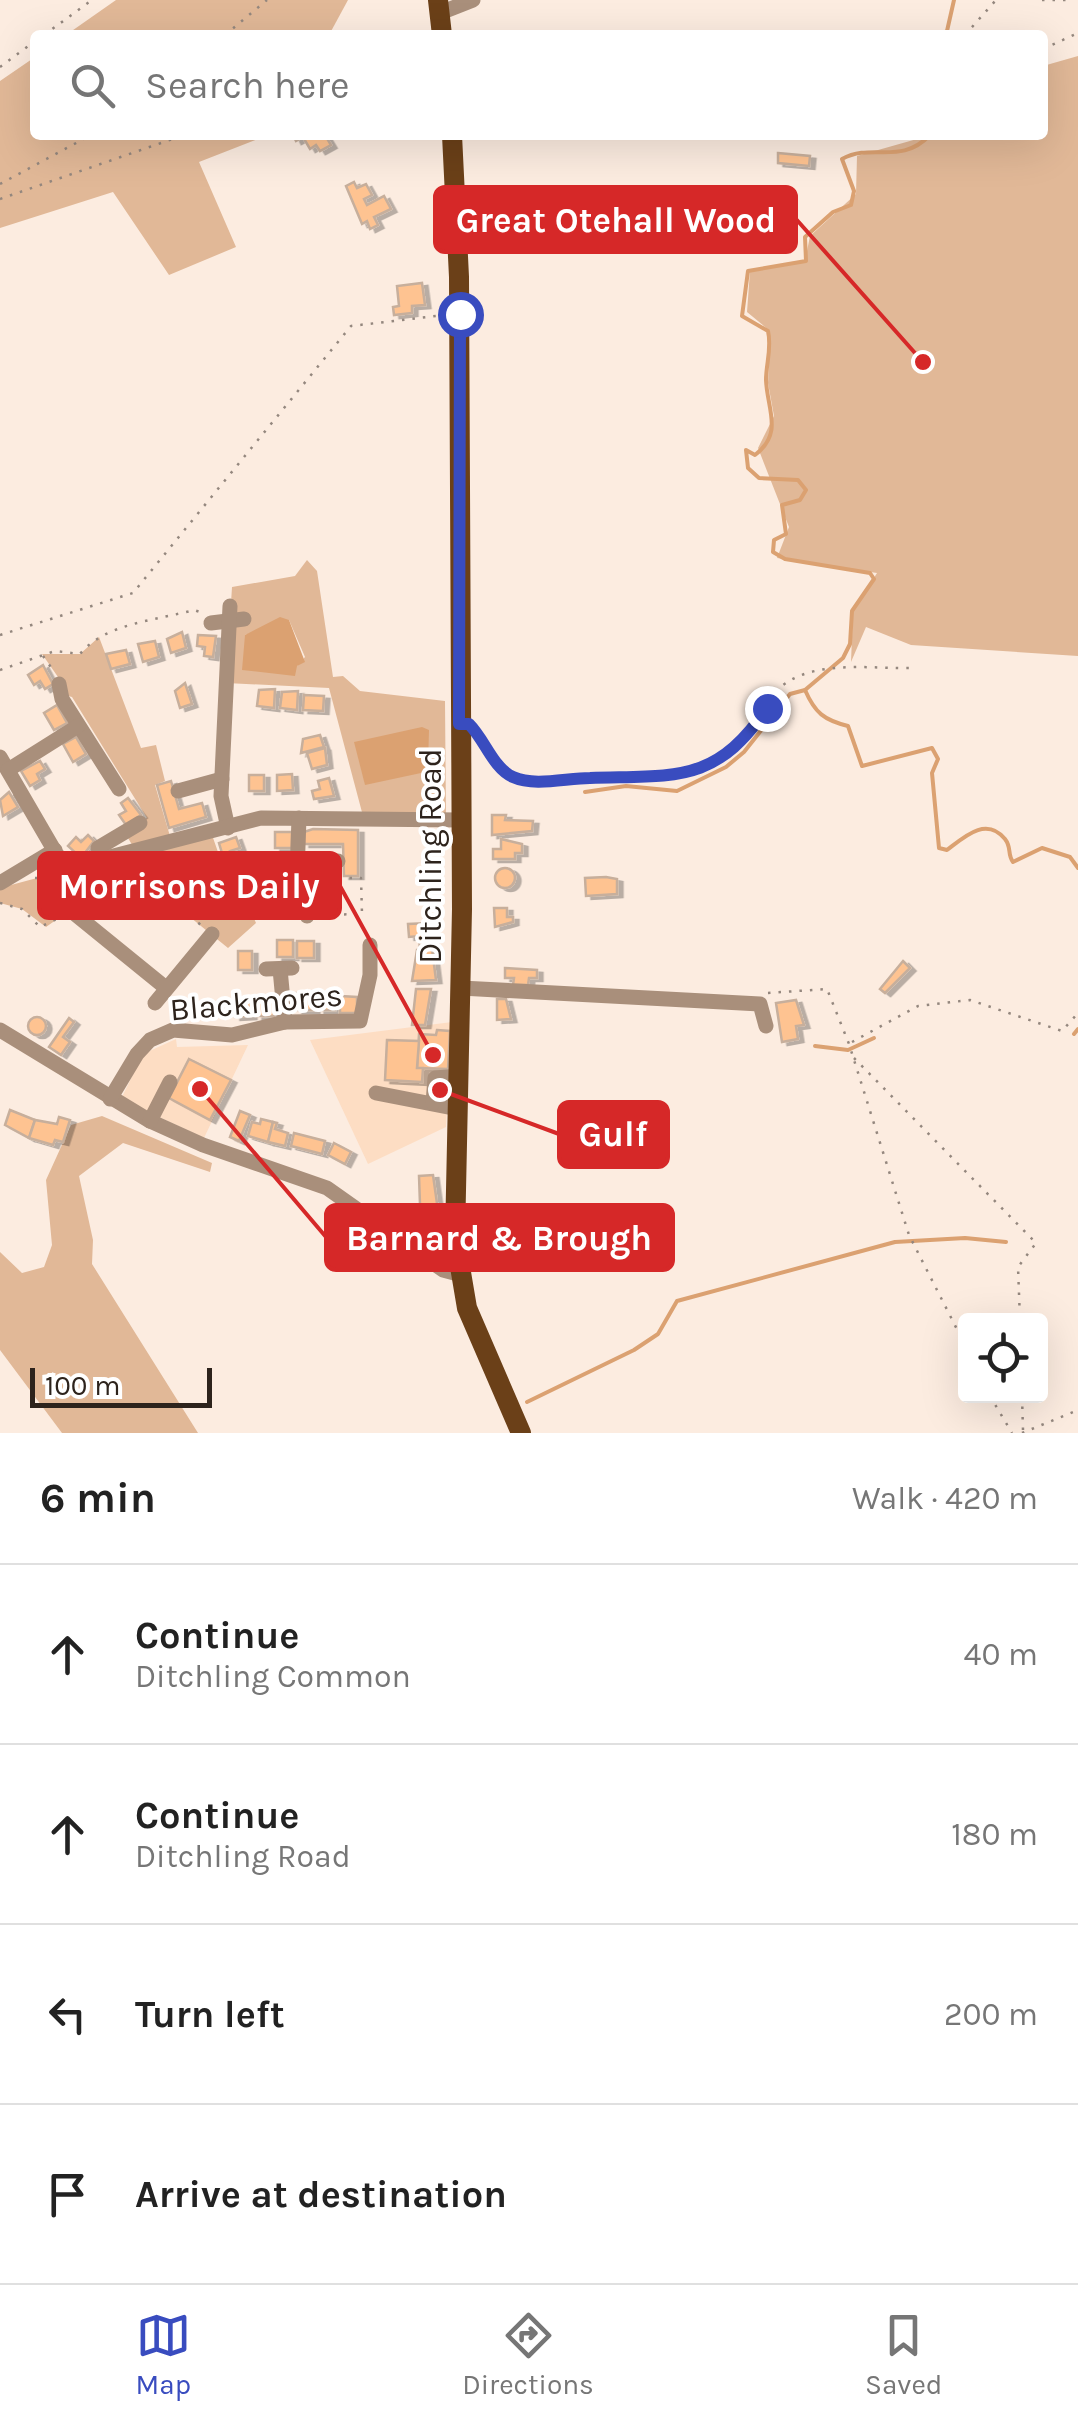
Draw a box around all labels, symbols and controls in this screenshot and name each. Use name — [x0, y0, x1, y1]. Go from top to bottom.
search box — [30, 30, 1048, 140]
icon: search — [65, 58, 120, 113]
text: Search here — [145, 63, 349, 108]
callout: Great Otehall Wood — [435, 187, 796, 252]
text: Great Otehall Wood — [456, 200, 776, 241]
route start — [438, 292, 484, 338]
route end — [745, 686, 791, 732]
street label: Ditchling Road — [412, 748, 449, 964]
callout: Morrisons Daily — [39, 853, 340, 918]
text: Morrisons Daily — [58, 866, 320, 908]
street label: Blackmores — [168, 977, 344, 1028]
callout: Gulf — [559, 1102, 668, 1167]
text: Gulf — [578, 1114, 648, 1155]
callout: Barnard & Brough — [326, 1205, 673, 1270]
text: Barnard & Brough — [346, 1218, 652, 1260]
map controls — [958, 1313, 1048, 1403]
button: locate — [958, 1313, 1048, 1403]
scale bar — [30, 1363, 212, 1408]
text: 100 m — [45, 1369, 120, 1402]
text: 6 min — [40, 1473, 156, 1523]
text: Walk · 420 m — [852, 1480, 1038, 1517]
text: Continue — [135, 1613, 299, 1658]
icon: ahead — [40, 1627, 95, 1682]
text: 40 m — [964, 1636, 1038, 1673]
text: Ditchling Common — [135, 1658, 411, 1695]
text: Continue — [135, 1793, 299, 1838]
icon: ahead — [40, 1807, 95, 1862]
text: 180 m — [951, 1816, 1038, 1853]
text: Ditchling Road — [135, 1838, 351, 1875]
icon: left — [40, 1987, 95, 2042]
text: Turn left — [135, 1992, 285, 2037]
text: 200 m — [944, 1996, 1038, 2033]
icon: arrive — [40, 2167, 95, 2222]
text: Arrive at destination — [135, 2172, 507, 2217]
tab: Map — [136, 2308, 191, 2401]
tab: Directions — [462, 2308, 594, 2401]
tab: Saved — [865, 2308, 942, 2401]

